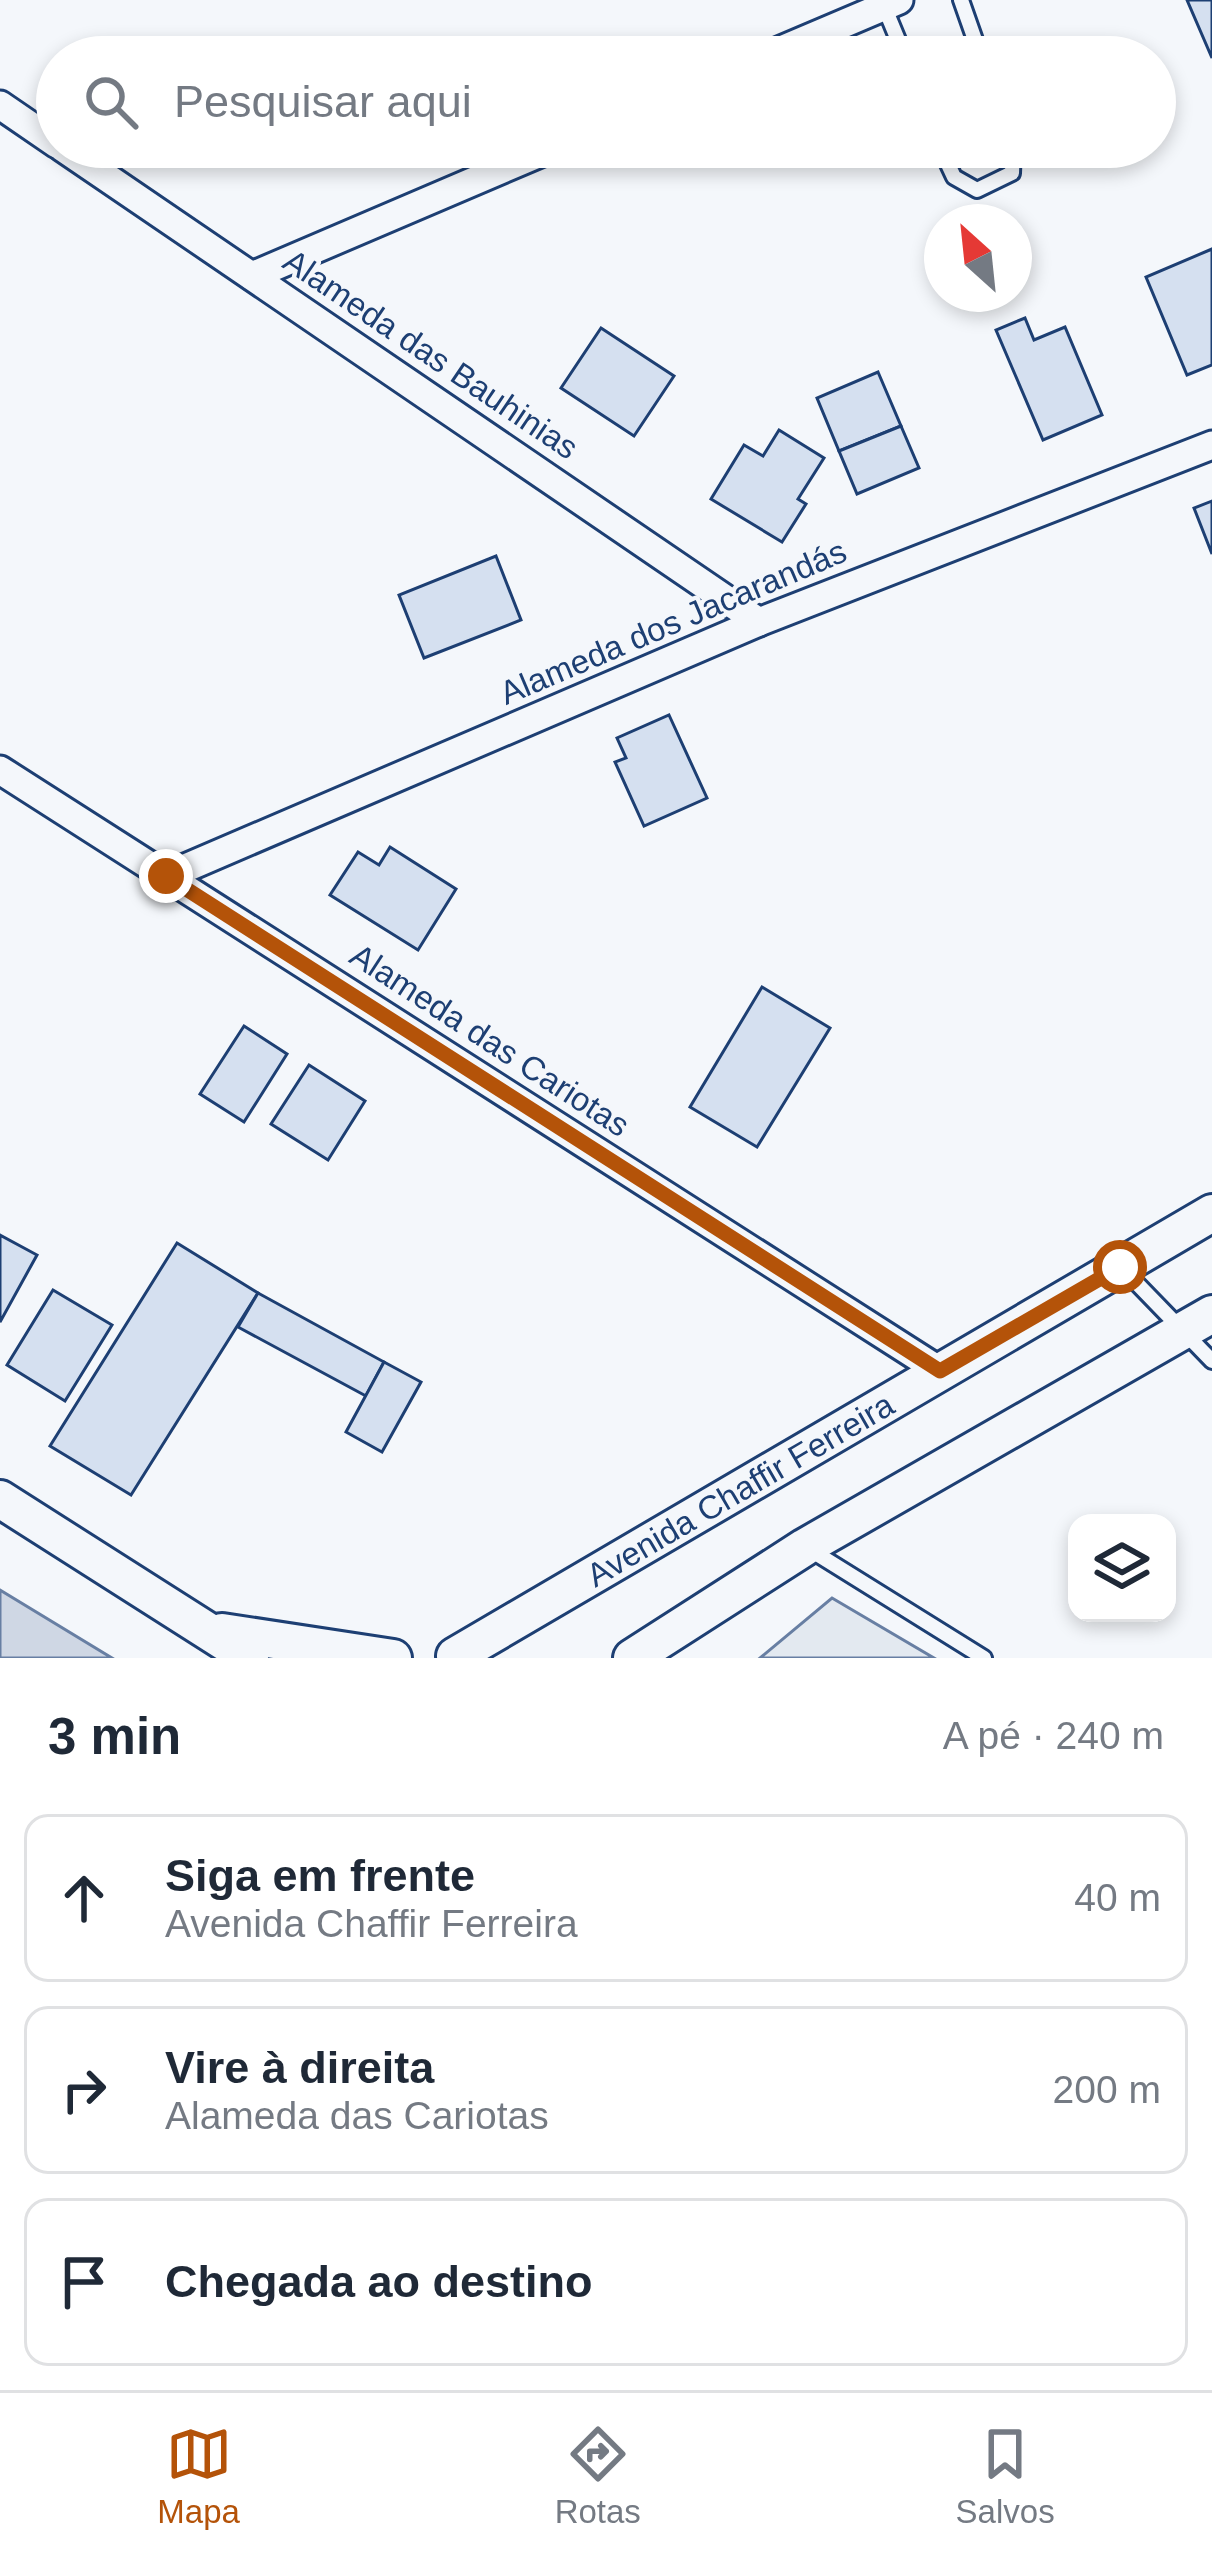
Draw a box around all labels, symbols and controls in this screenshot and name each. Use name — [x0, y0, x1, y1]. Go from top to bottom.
search box — [36, 36, 1176, 168]
icon: search — [78, 69, 144, 135]
text: Pesquisar aqui — [174, 76, 472, 127]
north arrow — [924, 204, 1032, 312]
street label: Alameda das Bauhinias — [277, 242, 585, 466]
street label: Alameda dos Jacarandás — [494, 532, 852, 712]
route end — [139, 849, 193, 903]
street label: Alameda das Cariotas — [344, 936, 636, 1144]
route start — [1093, 1240, 1147, 1294]
street label: Avenida Chaffir Ferreira — [580, 1385, 900, 1594]
map controls — [1068, 1514, 1176, 1622]
button: layers — [1068, 1514, 1176, 1622]
text: 3 min — [48, 1708, 181, 1765]
text: A pé · 240 m — [943, 1714, 1164, 1757]
text: Siga em frente — [165, 1850, 475, 1901]
icon: ahead — [51, 1865, 117, 1931]
text: 40 m — [1074, 1876, 1161, 1919]
text: Avenida Chaffir Ferreira — [165, 1902, 578, 1945]
text: Vire à direita — [165, 2042, 434, 2093]
icon: right — [51, 2057, 117, 2123]
text: 200 m — [1053, 2068, 1161, 2111]
text: Alameda das Cariotas — [165, 2094, 549, 2137]
icon: arrive — [51, 2249, 117, 2315]
text: Chegada ao destino — [165, 2256, 593, 2307]
tab: Mapa — [157, 2421, 240, 2531]
tab: Rotas — [555, 2421, 641, 2531]
tab: Salvos — [956, 2421, 1055, 2531]

